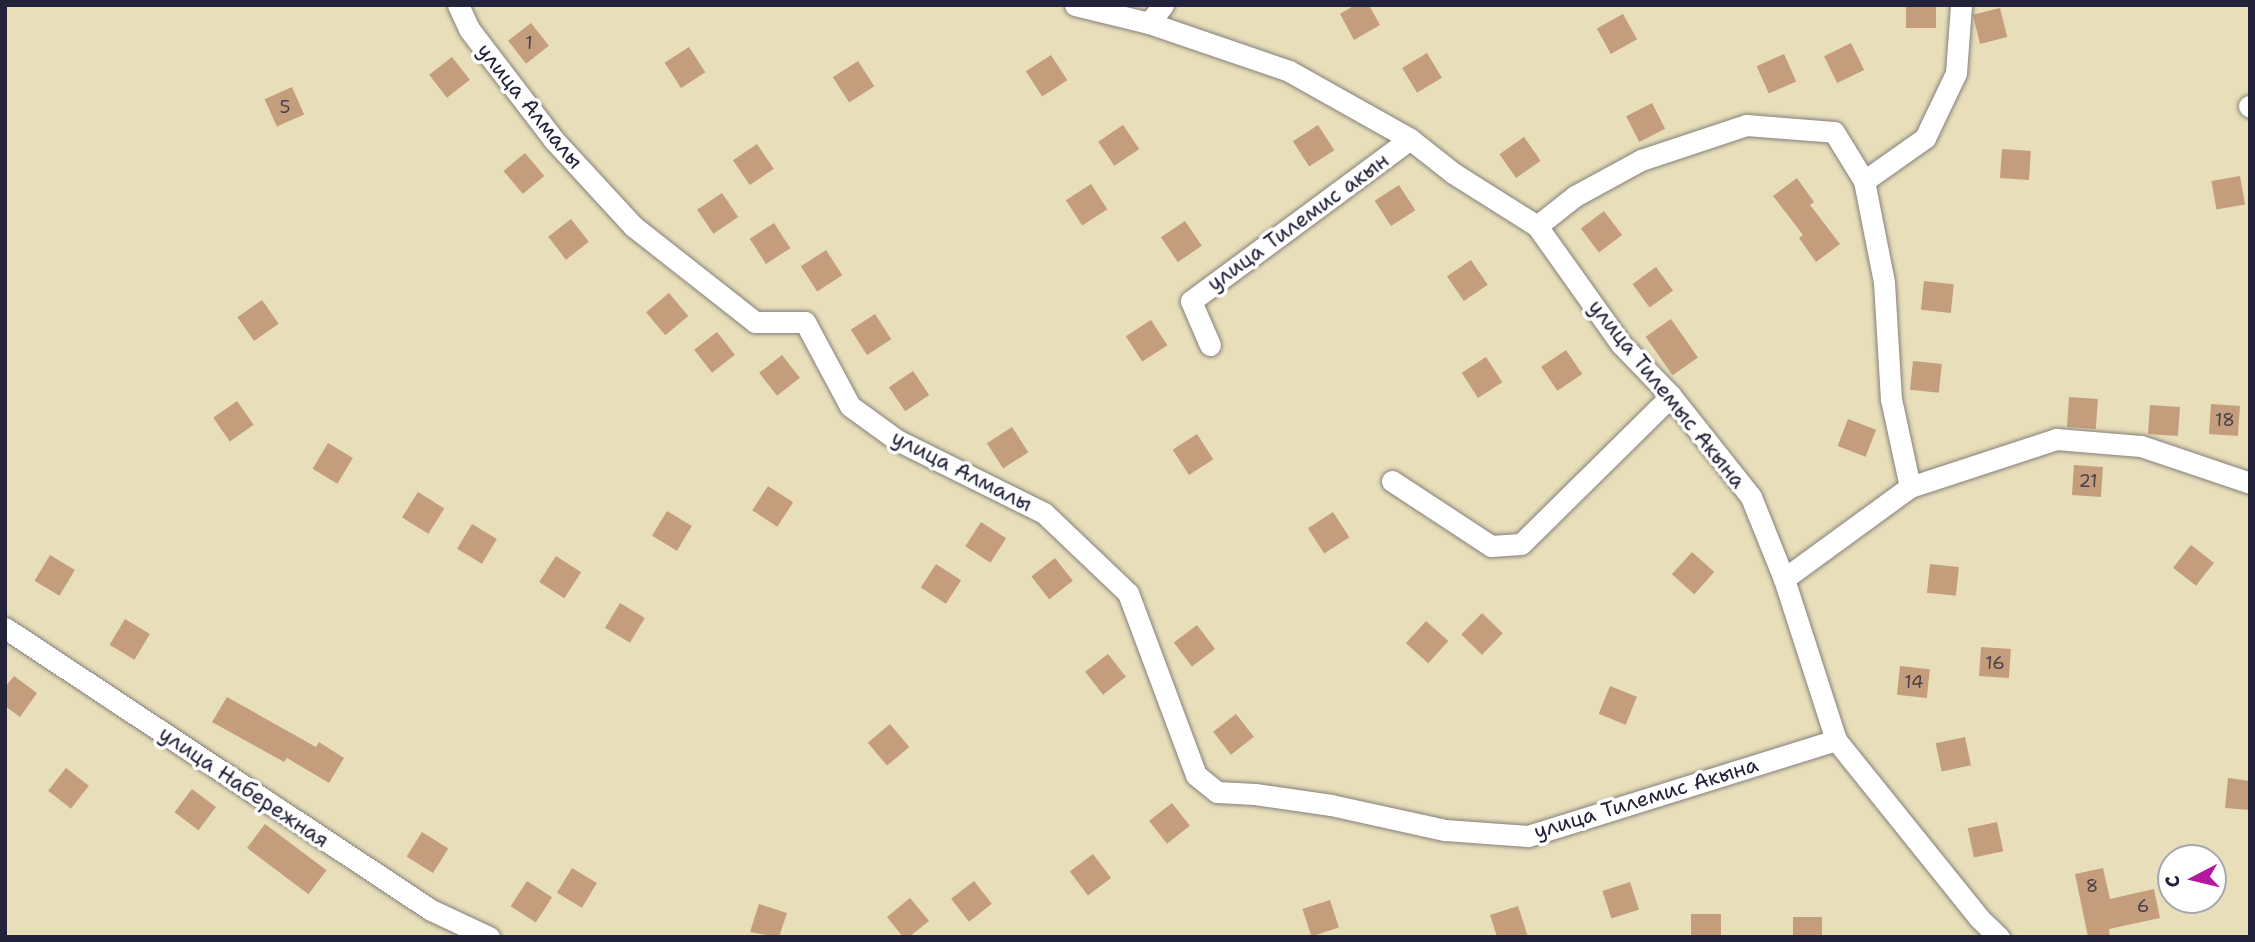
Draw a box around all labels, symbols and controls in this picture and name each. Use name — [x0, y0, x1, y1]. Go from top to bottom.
house number: 1 — [525, 32, 533, 54]
street label: улица Алмалы — [472, 38, 588, 174]
house number: 5 — [279, 96, 291, 118]
street label: улица Тилемис акын — [1202, 148, 1394, 296]
street label: улица Тилемыс Акына — [1583, 295, 1751, 493]
house number: 18 — [2215, 409, 2235, 431]
street label: улица Алмалы — [888, 425, 1036, 517]
house number: 21 — [2078, 470, 2098, 492]
house number: 16 — [1985, 652, 2005, 674]
house number: 14 — [1904, 671, 1924, 693]
street label: улица Набережная — [154, 721, 334, 853]
street label: улица Тилемис Акына — [1531, 752, 1761, 844]
north arrow — [2157, 844, 2227, 914]
text: С — [2160, 874, 2186, 889]
house number: 8 — [2086, 875, 2098, 897]
house number: 6 — [2137, 895, 2149, 917]

